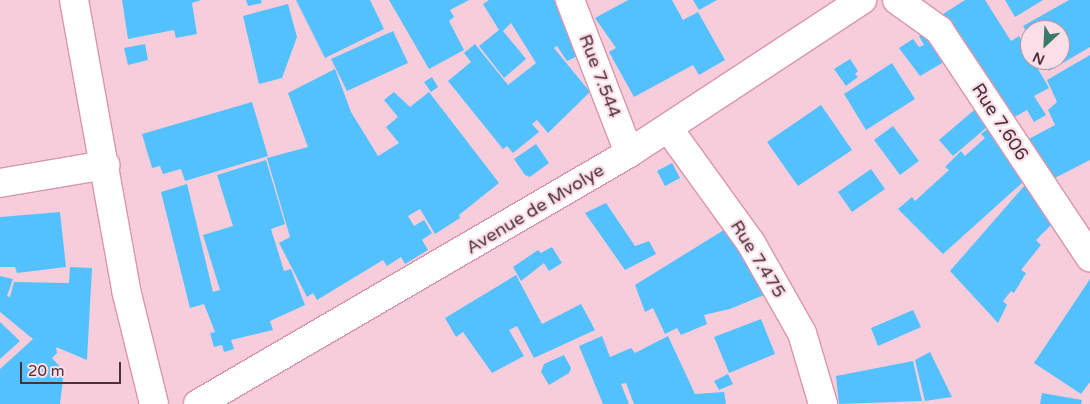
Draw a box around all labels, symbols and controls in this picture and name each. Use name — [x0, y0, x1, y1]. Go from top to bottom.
north arrow — [1020, 20, 1070, 70]
street label: Rue 7.544 — [574, 31, 626, 121]
text: N — [1030, 48, 1048, 68]
street label: Rue 7.606 — [967, 79, 1033, 165]
street label: Avenue de Mvolye — [462, 159, 608, 259]
street label: Rue 7.475 — [726, 216, 790, 302]
scale bar — [22, 352, 124, 384]
text: 20 m — [28, 362, 65, 380]

